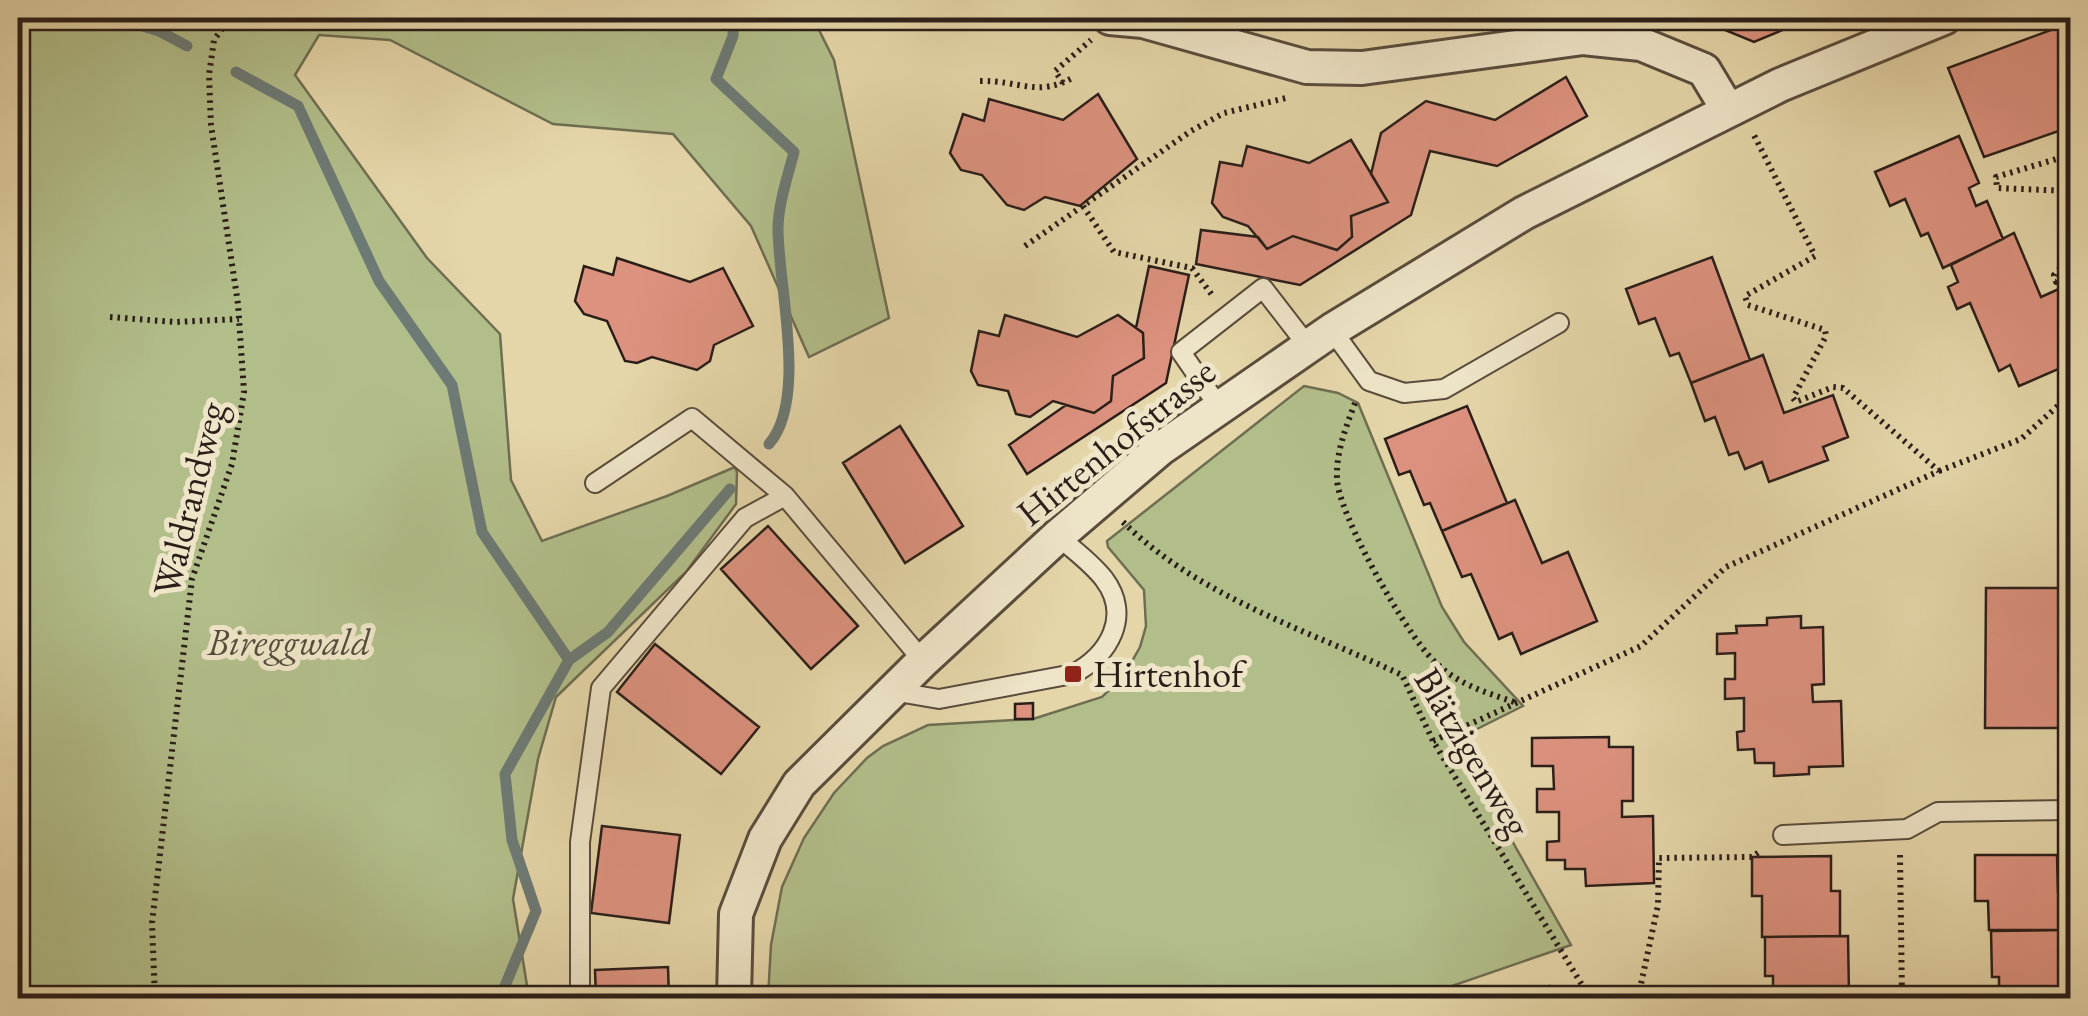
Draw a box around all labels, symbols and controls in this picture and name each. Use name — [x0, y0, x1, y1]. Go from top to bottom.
street label: Hirtenhofstrasse — [1006, 347, 1225, 537]
street label: Waldrandweg — [141, 396, 236, 601]
park label: Bireggwald — [206, 617, 371, 666]
place label: Hirtenhof — [1093, 649, 1247, 698]
street label: Blätzigenweg — [1404, 658, 1543, 846]
marker: Hirtenhof — [1062, 663, 1084, 685]

